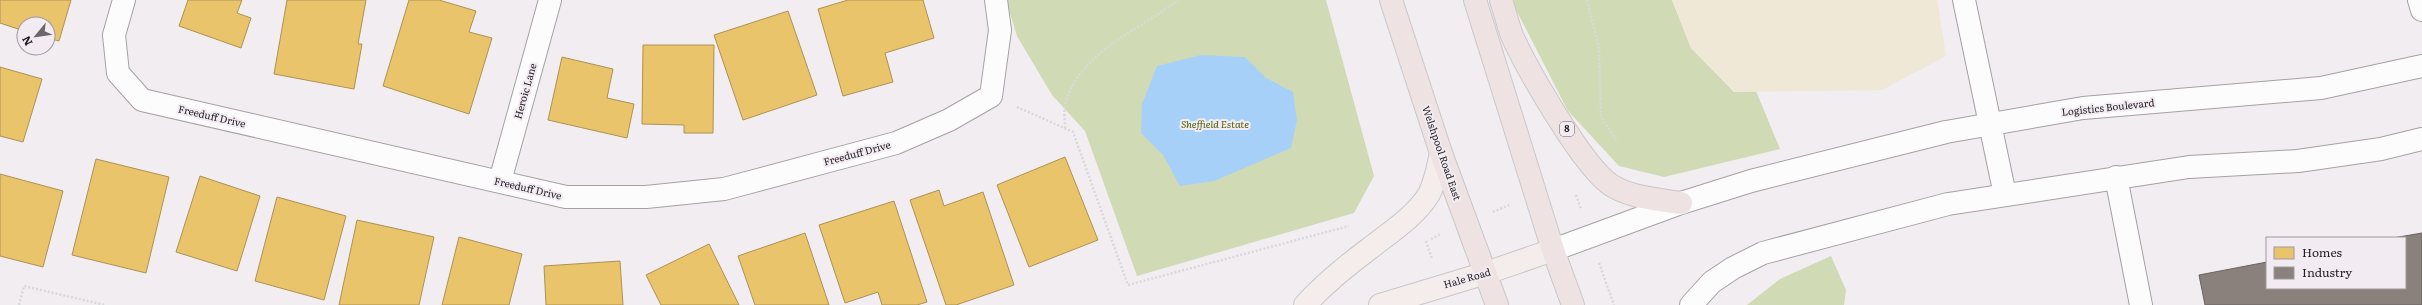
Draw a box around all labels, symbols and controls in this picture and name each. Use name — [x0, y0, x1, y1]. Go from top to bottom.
north arrow — [16, 16, 56, 56]
text: N — [17, 33, 36, 49]
street label: Heroic Lane — [509, 61, 540, 121]
street label: Logistics Boulevard — [2061, 94, 2155, 119]
street label: Freeduff Drive — [177, 100, 247, 131]
street label: Welshpool Road East — [1419, 104, 1466, 202]
park label: Sheffield Estate — [1181, 116, 1249, 131]
road number: 8 — [1560, 122, 1574, 136]
street label: Freeduff Drive — [822, 136, 892, 169]
street label: Freeduff Drive — [493, 172, 563, 203]
legend — [2266, 237, 2406, 289]
text: Homes — [2302, 243, 2342, 261]
text: Industry — [2302, 263, 2352, 281]
street label: Hale Road — [1441, 264, 1492, 291]

